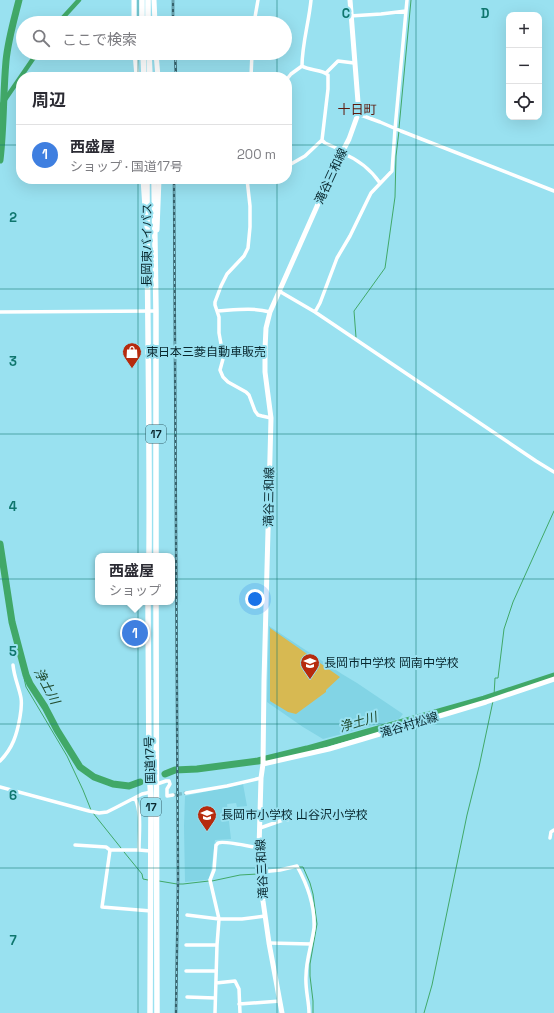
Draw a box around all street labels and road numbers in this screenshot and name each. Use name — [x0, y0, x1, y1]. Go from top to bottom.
street label: 滝谷三和線 — [311, 145, 351, 207]
street label: 長岡東バイパス — [139, 203, 155, 287]
road number: 17 — [146, 425, 166, 443]
street label: 滝谷三和線 — [260, 467, 278, 527]
street label: 滝谷村松線 — [378, 709, 440, 741]
street label: 国道17号 — [141, 736, 159, 784]
road number: 17 — [141, 798, 161, 816]
street label: 滝谷三和線 — [252, 839, 272, 899]

